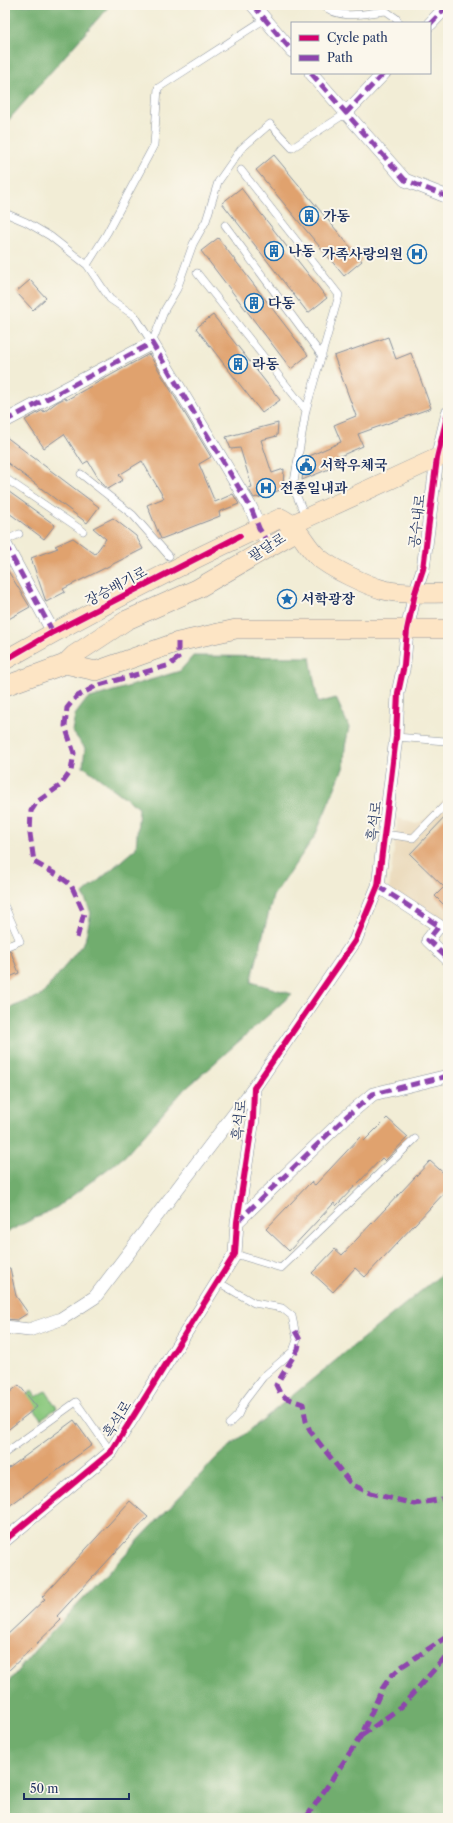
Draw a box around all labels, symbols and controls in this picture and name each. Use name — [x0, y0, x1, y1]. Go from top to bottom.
legend — [291, 22, 431, 74]
text: Cycle path — [327, 30, 388, 45]
text: Path — [327, 50, 353, 65]
building icon: 가동 — [298, 205, 320, 227]
place label: 가동 — [323, 207, 351, 225]
building icon: 나동 — [263, 240, 285, 262]
place label: 나동 — [288, 242, 316, 260]
hospital icon: 가족사랑의원 — [406, 243, 428, 265]
place label: 가족사랑의원 — [322, 245, 403, 263]
building icon: 다동 — [243, 292, 265, 314]
place label: 다동 — [268, 294, 296, 312]
building icon: 라동 — [227, 353, 249, 375]
place label: 라동 — [252, 355, 280, 373]
public building icon: 서학우체국 — [295, 454, 317, 476]
place label: 서학우체국 — [320, 456, 388, 474]
hospital icon: 전종일내과 — [255, 477, 277, 499]
place label: 전종일내과 — [280, 479, 348, 497]
street label: 공수내로 — [405, 493, 429, 549]
street label: 팔달로 — [245, 528, 289, 565]
street label: 장승배기로 — [82, 562, 150, 610]
place icon: 서학광장 — [276, 588, 298, 610]
place label: 서학광장 — [301, 590, 356, 608]
street label: 흑석로 — [363, 799, 385, 842]
street label: 흑석로 — [228, 1098, 250, 1141]
street label: 흑석로 — [99, 1397, 136, 1441]
scale bar — [24, 1775, 129, 1801]
text: 50 m — [30, 1781, 59, 1796]

